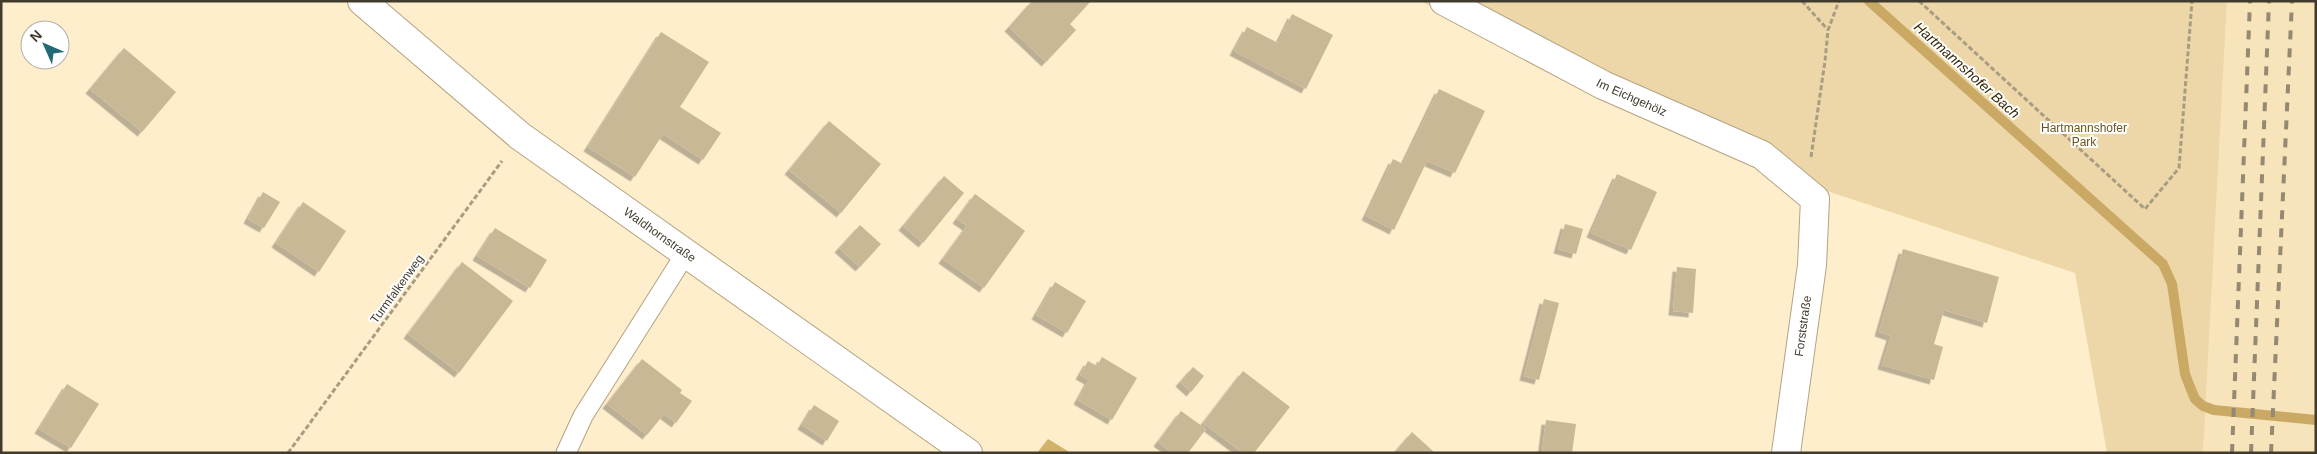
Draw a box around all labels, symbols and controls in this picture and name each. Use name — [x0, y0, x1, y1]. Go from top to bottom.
water label: Hartmannshofer Bach — [1911, 18, 2023, 122]
north arrow — [20, 20, 70, 70]
text: N — [27, 27, 45, 45]
street label: Im Eichgehölz — [1594, 76, 1669, 119]
park label: Hartmannshofer Park — [2041, 121, 2127, 149]
street label: Waldhornstraße — [621, 205, 699, 265]
street label: Turmfalkenweg — [367, 252, 427, 326]
street label: Forststraße — [1792, 294, 1814, 357]

